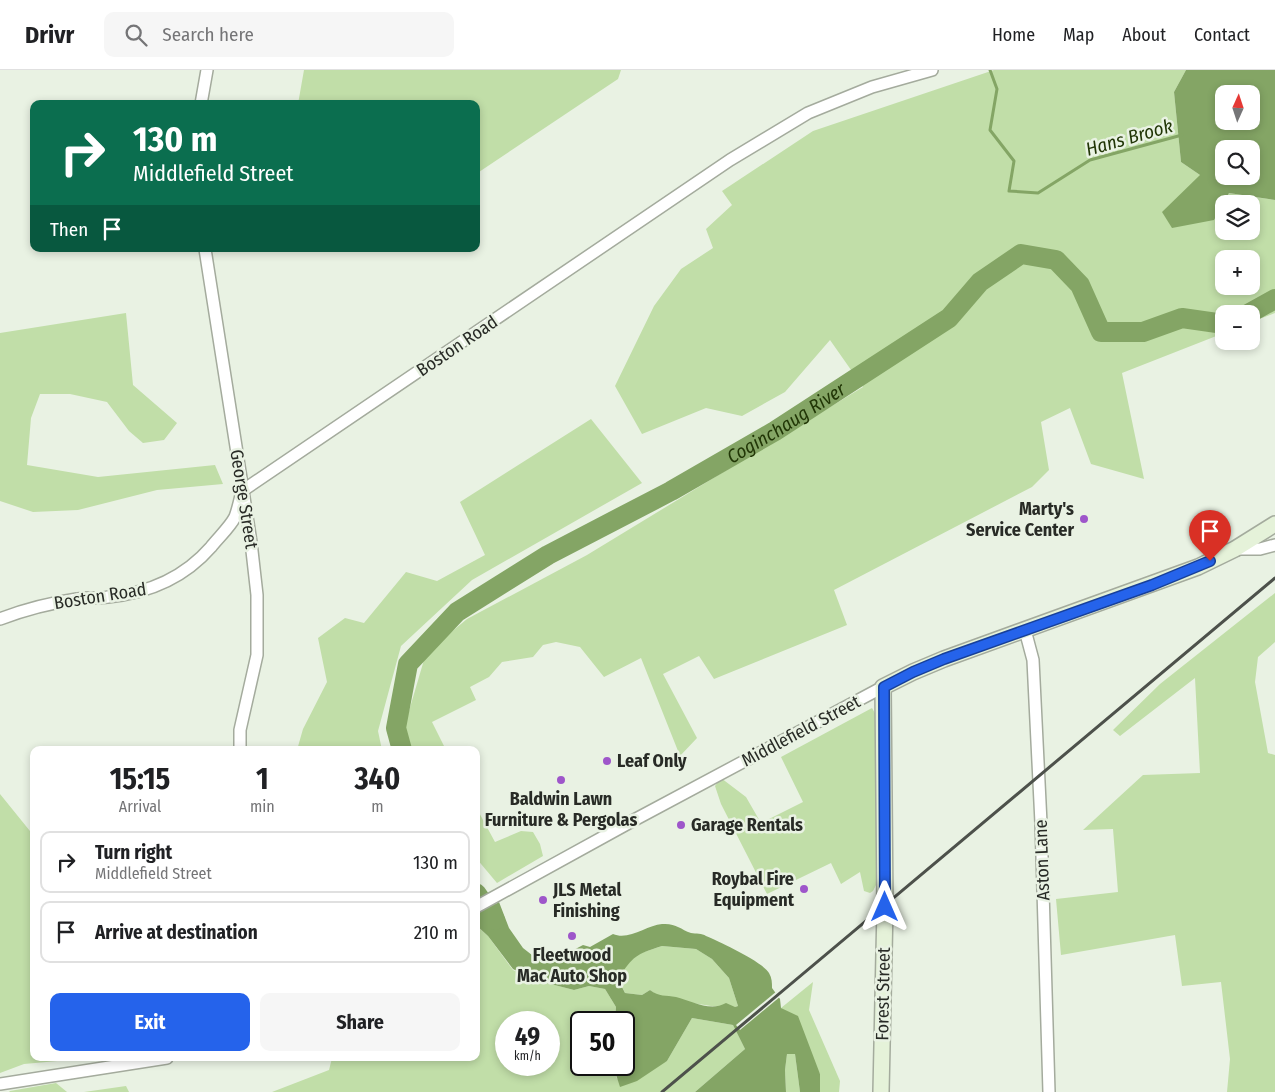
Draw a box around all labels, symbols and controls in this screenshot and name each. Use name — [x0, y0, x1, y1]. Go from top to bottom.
search box — [104, 12, 454, 57]
text: Drivr — [25, 21, 74, 49]
icon: search — [122, 21, 150, 49]
text: Search here — [162, 23, 254, 46]
text: Home — [992, 24, 1035, 46]
text: Map — [1063, 24, 1094, 46]
text: About — [1122, 24, 1166, 46]
text: Contact — [1194, 24, 1250, 46]
north arrow — [1215, 85, 1260, 130]
map controls — [1215, 85, 1260, 350]
water label: Hans Brook — [1083, 114, 1175, 161]
text: 130 m — [133, 118, 217, 160]
icon: right — [50, 120, 115, 185]
button: search — [1215, 140, 1260, 185]
text: Middlefield Street — [133, 160, 293, 187]
button: layers — [1215, 195, 1260, 240]
icon: arrive — [98, 215, 126, 243]
text: Then — [50, 218, 88, 241]
button: + — [1215, 250, 1260, 295]
button: − — [1215, 305, 1260, 350]
street label: Boston Road — [412, 311, 502, 381]
water label: Coginchaug River — [723, 377, 851, 468]
street label: George Street — [225, 448, 263, 550]
place label: Marty's Service Center — [966, 498, 1074, 541]
pin — [1189, 510, 1231, 561]
marker: Marty's Service Center — [1078, 513, 1090, 525]
icon: arrive — [1196, 517, 1224, 545]
street label: Boston Road — [52, 578, 148, 614]
street label: Middlefield Street — [738, 690, 864, 772]
place label: Leaf Only — [617, 750, 687, 772]
marker: Leaf Only — [601, 755, 613, 767]
text: 15:15 — [110, 761, 170, 797]
text: 1 — [256, 761, 269, 797]
text: 340 — [354, 761, 400, 797]
marker: Baldwin Lawn Furniture & Pergolas — [555, 774, 567, 786]
place label: Baldwin Lawn Furniture & Pergolas — [485, 788, 637, 831]
text: Arrival — [119, 797, 161, 816]
text: min — [250, 797, 275, 816]
text: m — [371, 797, 384, 816]
place label: Garage Rentals — [691, 814, 803, 836]
marker: Garage Rentals — [675, 819, 687, 831]
street label: Aston Lane — [1030, 819, 1054, 901]
text: Turn right — [95, 841, 172, 864]
icon: right — [52, 848, 80, 876]
text: 130 m — [413, 851, 458, 874]
text: Middlefield Street — [95, 864, 212, 883]
place label: Roybal Fire Equipment — [712, 868, 795, 911]
place label: JLS Metal Finishing — [552, 879, 621, 922]
position arrow — [858, 880, 910, 932]
marker: Roybal Fire Equipment — [798, 883, 810, 895]
marker: JLS Metal Finishing — [537, 894, 549, 906]
icon: arrive — [52, 918, 80, 946]
text: Arrive at destination — [95, 921, 258, 944]
text: 210 m — [414, 921, 458, 944]
marker: Fleetwood Mac Auto Shop — [566, 930, 578, 942]
place label: Fleetwood Mac Auto Shop — [517, 944, 627, 987]
street label: Forest Street — [871, 947, 895, 1041]
button: Exit — [50, 993, 250, 1051]
button: Share — [260, 993, 460, 1051]
speed limit sign: 50 — [570, 1011, 635, 1076]
text: 49 — [515, 1022, 540, 1052]
text: km/h — [514, 1049, 541, 1063]

